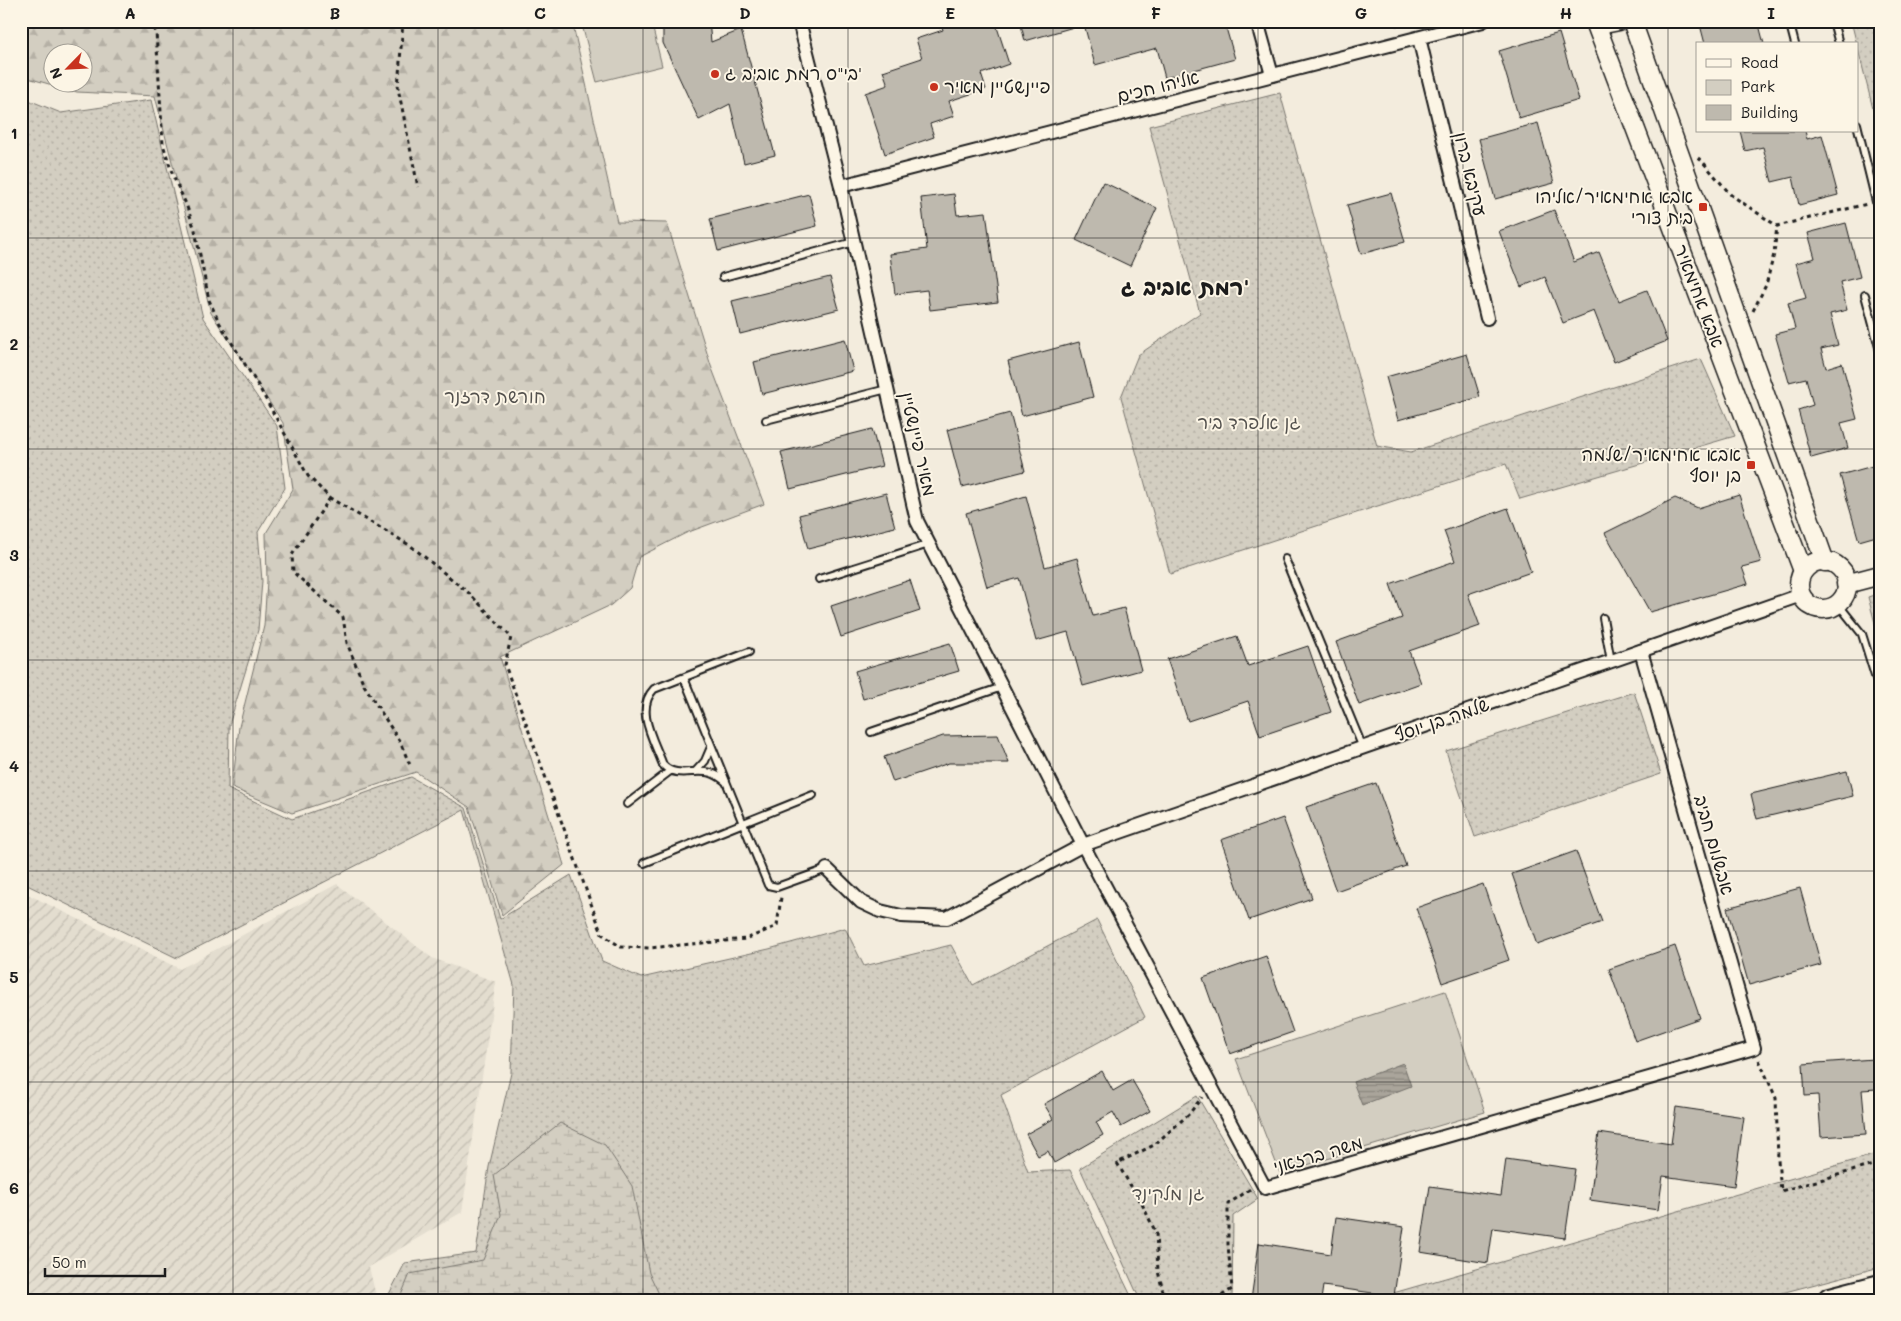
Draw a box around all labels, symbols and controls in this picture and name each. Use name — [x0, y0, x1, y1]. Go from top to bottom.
text: A — [124, 2, 136, 23]
text: B — [330, 2, 340, 23]
text: C — [534, 2, 546, 23]
text: D — [739, 2, 751, 23]
text: E — [945, 2, 955, 23]
text: F — [1151, 2, 1161, 23]
text: G — [1355, 2, 1367, 23]
text: H — [1560, 2, 1572, 23]
text: I — [1767, 2, 1775, 23]
north arrow — [42, 42, 92, 92]
legend — [1696, 42, 1858, 132]
text: Road — [1741, 52, 1778, 72]
place label: בי"ס רמת אביב ג' — [725, 61, 862, 85]
street label: אליהו חכים — [1114, 64, 1202, 108]
text: N — [45, 65, 67, 82]
marker: בי"ס רמת אביב ג' — [709, 68, 721, 80]
place label: פיינשטיין מאיר — [944, 74, 1050, 98]
text: Park — [1741, 76, 1775, 96]
marker: פיינשטיין מאיר — [928, 81, 940, 93]
text: Building — [1741, 102, 1798, 122]
text: 1 — [10, 122, 18, 143]
street label: עקיבא ברון — [1449, 129, 1493, 218]
place label: אבא אחימאיר/אליהו בית צורי — [1535, 184, 1693, 229]
marker: אבא אחימאיר/אליהו בית צורי — [1697, 201, 1709, 213]
street label: אבא אחימאיר — [1669, 241, 1731, 351]
district label: רמת אביב ג' — [1121, 272, 1249, 301]
text: 2 — [10, 333, 19, 354]
park label: חורשת דרזנר — [444, 384, 546, 408]
street label: מאיר פיינשטיין — [895, 389, 943, 498]
park label: גן אלפרד ביר — [1197, 410, 1301, 434]
place label: אבא אחימאיר/שלמה בן יוסף — [1581, 442, 1741, 487]
marker: אבא אחימאיר/שלמה בן יוסף — [1745, 459, 1757, 471]
text: 3 — [9, 544, 19, 565]
street label: שלמה בן יוסף — [1391, 692, 1492, 746]
text: 4 — [9, 755, 19, 776]
street label: אבשלום חביב — [1689, 792, 1741, 898]
text: 5 — [9, 966, 19, 987]
street label: משה ברזאני — [1270, 1130, 1365, 1178]
text: 6 — [9, 1177, 19, 1198]
park label: גן מלקינד — [1132, 1181, 1204, 1205]
scale bar — [45, 1246, 165, 1278]
text: 50 m — [52, 1252, 87, 1272]

